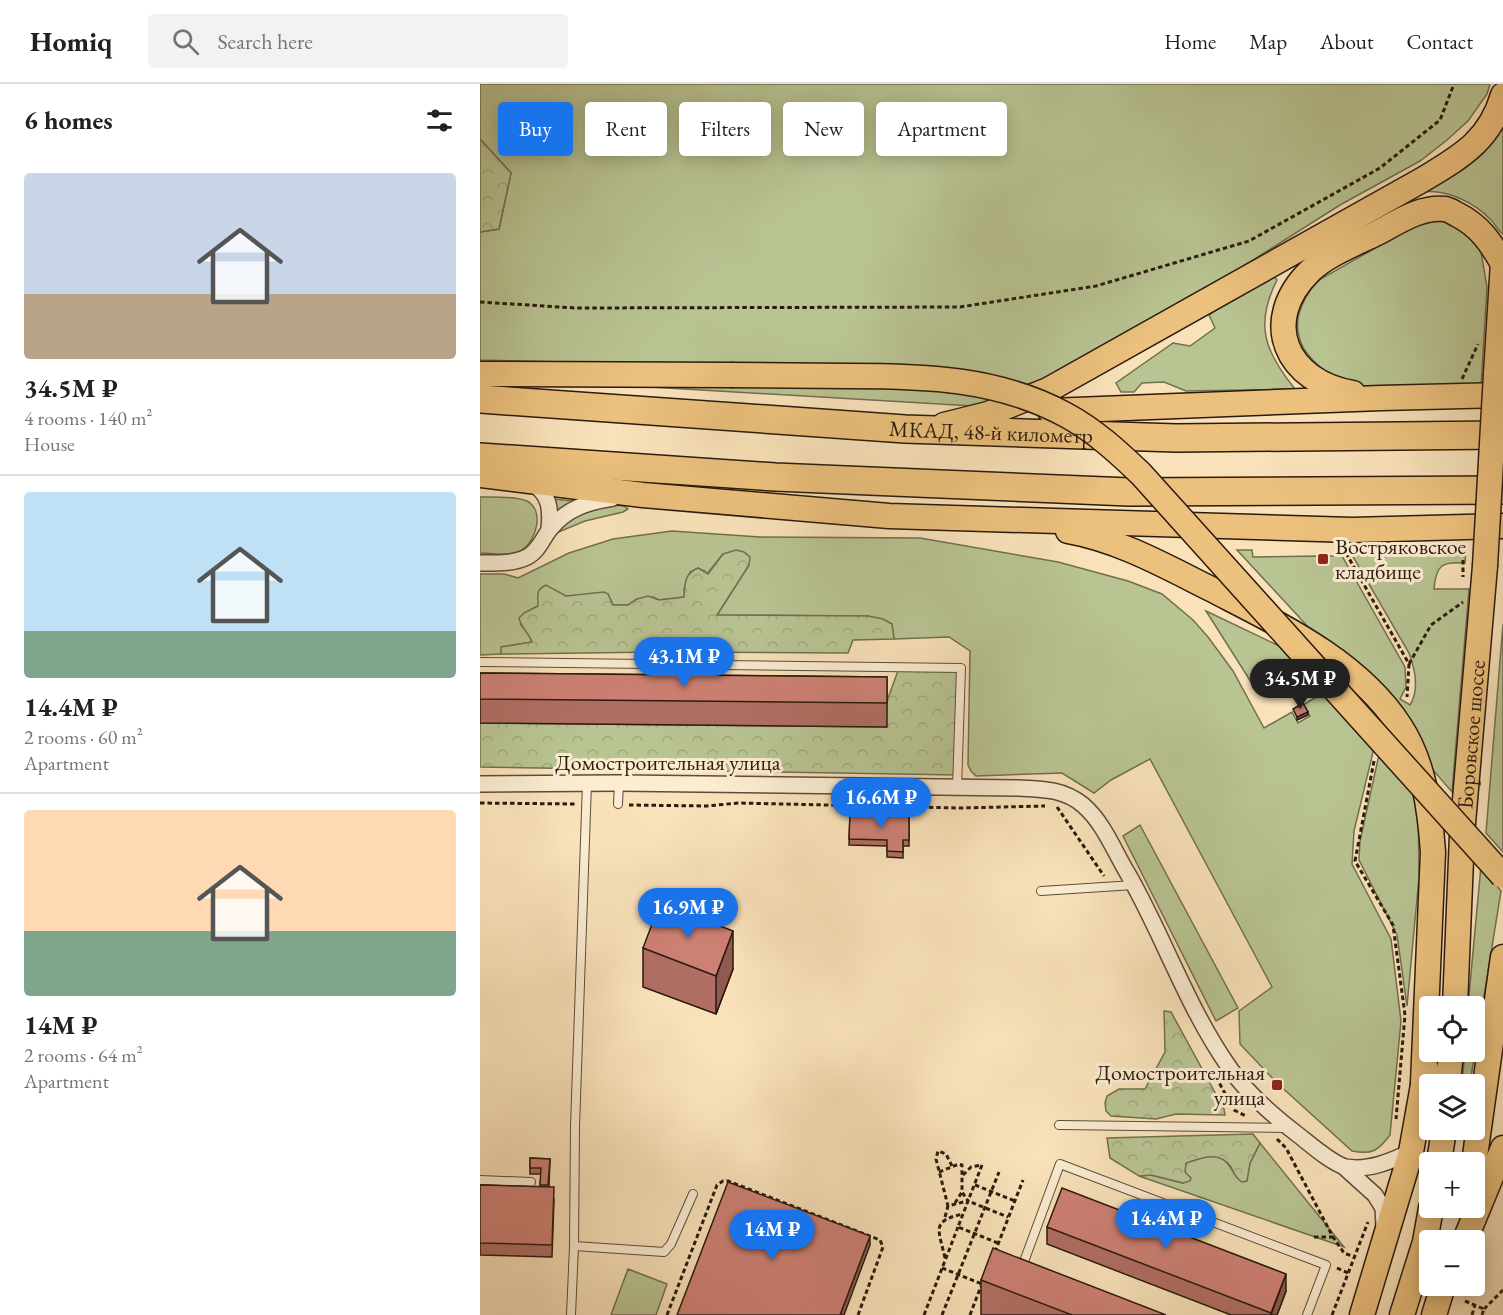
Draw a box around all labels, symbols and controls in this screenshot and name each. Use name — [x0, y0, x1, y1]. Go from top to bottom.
search box — [148, 14, 568, 68]
text: Homiq — [30, 23, 112, 59]
icon: search — [169, 25, 202, 58]
text: Search here — [217, 27, 313, 56]
text: Home — [1164, 28, 1216, 55]
text: Map — [1249, 28, 1287, 55]
text: About — [1320, 28, 1373, 55]
text: Contact — [1406, 28, 1473, 55]
chip: Buy — [498, 102, 573, 156]
chip: Rent — [585, 102, 667, 156]
chip: Filters — [679, 102, 771, 156]
chip: New — [783, 102, 864, 156]
chip: Apartment — [876, 102, 1007, 156]
text: 6 homes — [24, 103, 113, 137]
icon: filters — [423, 104, 456, 137]
icon: home — [186, 212, 294, 320]
text: 34.5M ₽ — [24, 371, 118, 405]
text: 4 rooms · 140 m² — [24, 405, 152, 431]
street label: МКАД, 48-й километр — [888, 413, 1093, 450]
text: House — [24, 431, 75, 457]
icon: home — [186, 531, 294, 639]
place label: Востряковское кладбище — [1335, 532, 1467, 586]
marker: Востряковское кладбище — [1316, 552, 1330, 566]
pin: 43.1M ₽ — [629, 637, 739, 688]
text: 43.1M ₽ — [648, 643, 720, 669]
street label: Боровское шоссе — [1450, 658, 1491, 810]
pin: 34.5M ₽ — [1245, 659, 1355, 710]
text: 34.5M ₽ — [1264, 665, 1336, 691]
text: 14.4M ₽ — [24, 690, 118, 724]
text: 2 rooms · 60 m² — [24, 724, 143, 750]
street label: Домостроительная улица — [555, 748, 781, 777]
text: Apartment — [24, 750, 109, 776]
pin: 16.6M ₽ — [826, 778, 936, 829]
text: 16.6M ₽ — [845, 784, 917, 810]
icon: home — [186, 849, 294, 957]
pin: 16.9M ₽ — [633, 888, 743, 939]
text: 16.9M ₽ — [652, 894, 724, 920]
map controls — [1419, 996, 1485, 1296]
button: locate — [1419, 996, 1485, 1062]
text: 14M ₽ — [24, 1008, 98, 1042]
text: 2 rooms · 64 m² — [24, 1042, 143, 1068]
place label: Домостроительная улица — [1095, 1058, 1265, 1112]
text: Apartment — [24, 1068, 109, 1094]
button: layers — [1419, 1074, 1485, 1140]
marker: Домостроительная улица — [1270, 1078, 1284, 1092]
button: + — [1419, 1152, 1485, 1218]
pin: 14.4M ₽ — [1111, 1199, 1221, 1250]
text: 14.4M ₽ — [1130, 1205, 1202, 1231]
pin: 14M ₽ — [730, 1210, 814, 1261]
text: 14M ₽ — [744, 1216, 800, 1242]
button: − — [1419, 1230, 1485, 1296]

